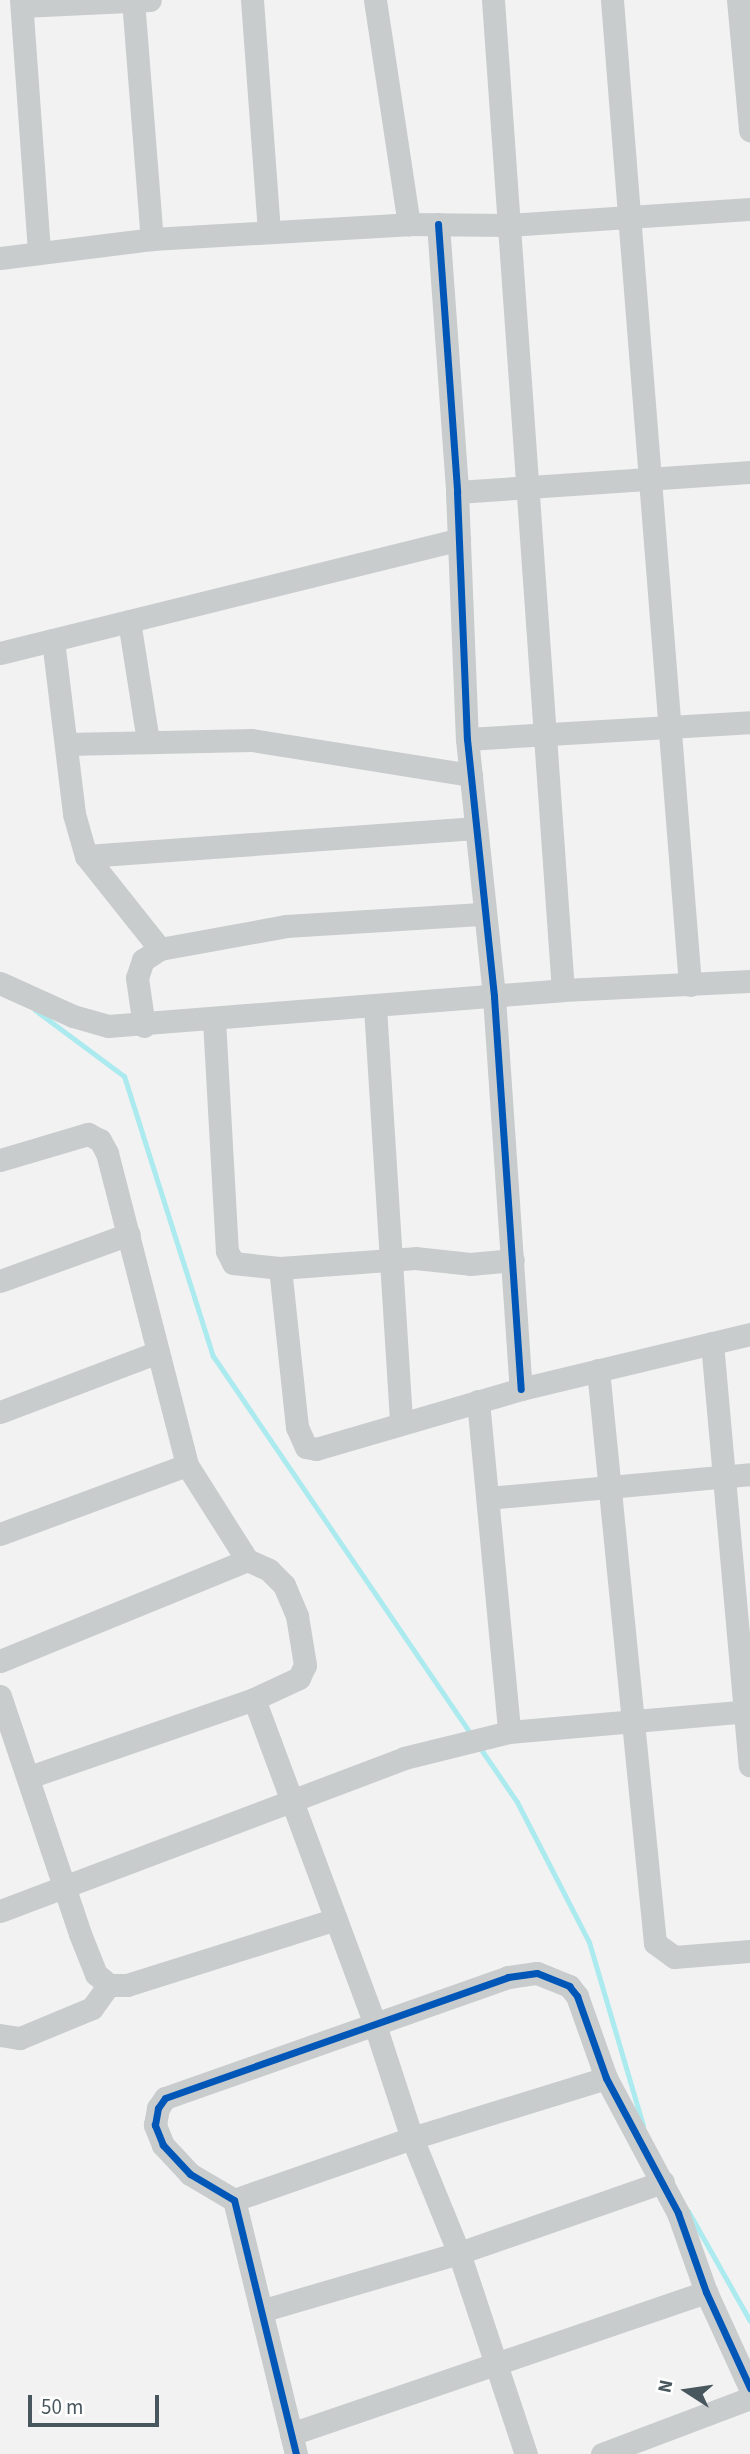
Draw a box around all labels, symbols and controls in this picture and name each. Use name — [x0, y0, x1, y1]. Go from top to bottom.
north arrow — [652, 2356, 722, 2426]
text: N — [651, 2378, 680, 2396]
scale bar — [32, 2380, 163, 2424]
text: 50 m — [41, 2392, 83, 2422]

